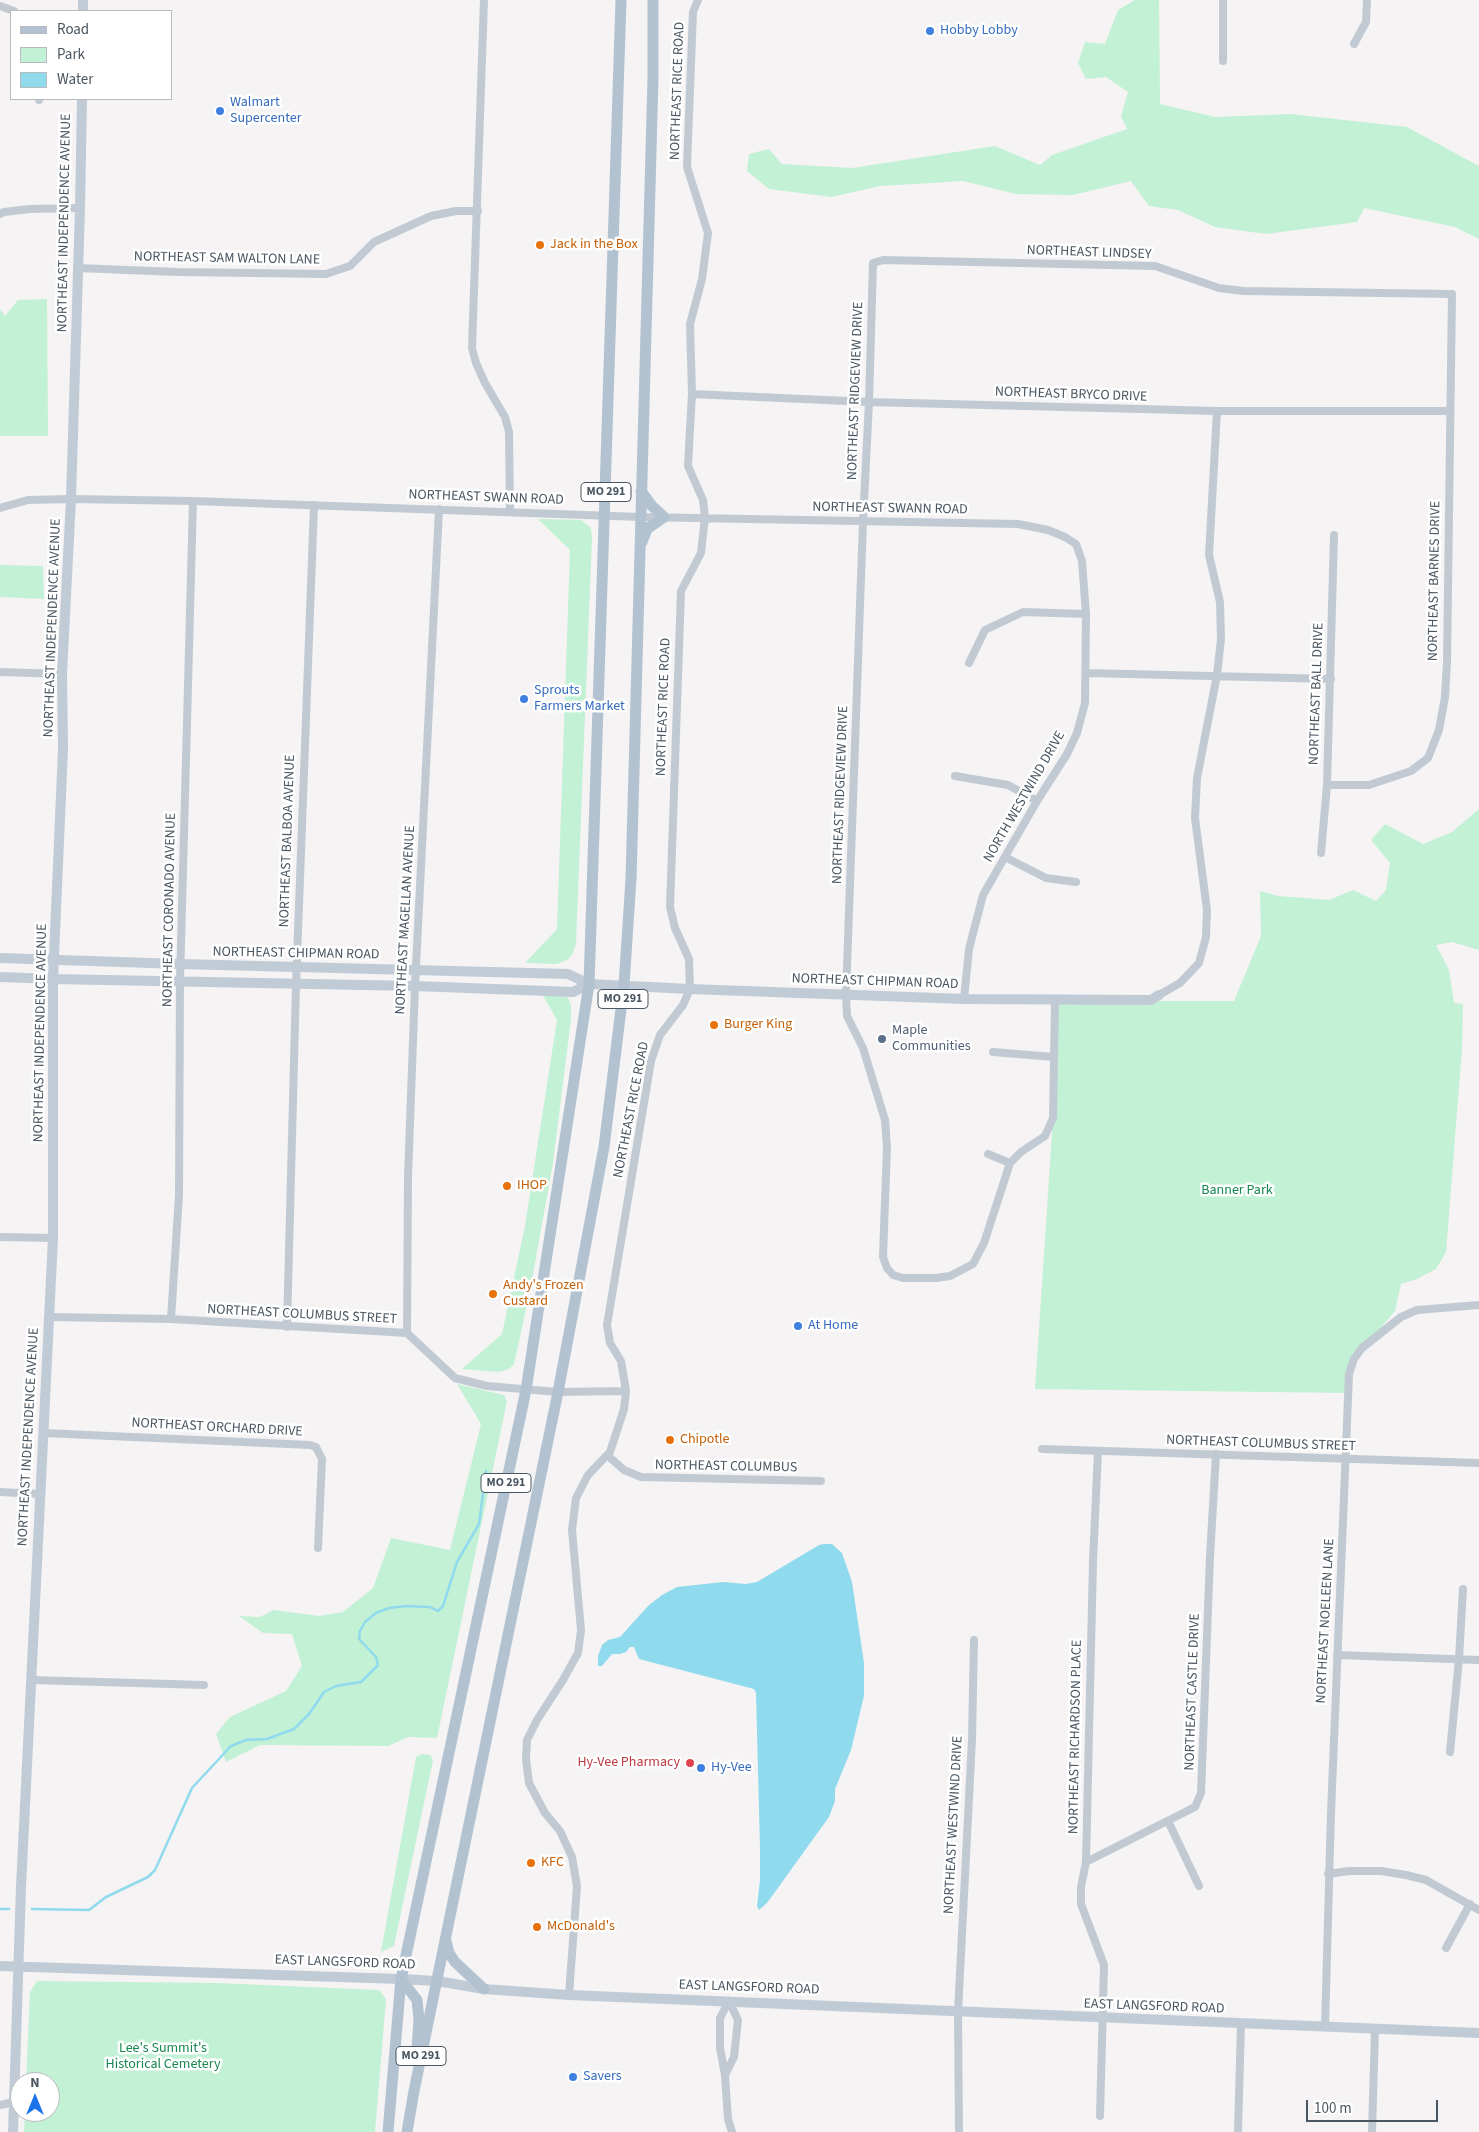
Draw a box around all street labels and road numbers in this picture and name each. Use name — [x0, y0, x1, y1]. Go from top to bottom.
street label: NORTHEAST RICE ROAD — [667, 22, 689, 160]
street label: NORTHEAST INDEPENDENCE AVENUE — [55, 113, 75, 333]
street label: NORTHEAST LINDSEY — [1026, 242, 1152, 264]
street label: NORTHEAST SAM WALTON LANE — [134, 249, 320, 269]
street label: NORTHEAST RIDGEVIEW DRIVE — [844, 302, 868, 480]
street label: NORTHEAST BRYCO DRIVE — [995, 384, 1147, 406]
road number: MO 291 — [581, 482, 631, 502]
street label: NORTHEAST SWANN ROAD — [408, 487, 564, 509]
street label: NORTHEAST SWANN ROAD — [812, 499, 968, 519]
street label: NORTHEAST BARNES DRIVE — [1425, 501, 1445, 661]
street label: NORTHEAST INDEPENDENCE AVENUE — [41, 518, 65, 738]
street label: NORTHEAST BALL DRIVE — [1306, 623, 1328, 765]
street label: NORTHEAST RICE ROAD — [653, 638, 675, 776]
street label: NORTHEAST RIDGEVIEW DRIVE — [829, 706, 853, 884]
street label: NORTH WESTWIND DRIVE — [981, 728, 1069, 866]
street label: NORTHEAST BALBOA AVENUE — [277, 754, 299, 928]
street label: NORTHEAST CORONADO AVENUE — [160, 813, 180, 1007]
street label: NORTHEAST MAGELLAN AVENUE — [393, 825, 419, 1015]
street label: NORTHEAST INDEPENDENCE AVENUE — [31, 923, 51, 1143]
street label: NORTHEAST CHIPMAN ROAD — [212, 944, 380, 964]
street label: NORTHEAST CHIPMAN ROAD — [791, 971, 959, 993]
road number: MO 291 — [598, 990, 648, 1009]
street label: NORTHEAST RICE ROAD — [611, 1040, 653, 1180]
street label: NORTHEAST COLUMBUS STREET — [207, 1302, 397, 1328]
street label: NORTHEAST INDEPENDENCE AVENUE — [15, 1327, 43, 1547]
street label: NORTHEAST ORCHARD DRIVE — [131, 1415, 303, 1441]
street label: NORTHEAST COLUMBUS STREET — [1166, 1432, 1356, 1456]
street label: NORTHEAST COLUMBUS — [655, 1457, 797, 1477]
road number: MO 291 — [481, 1474, 531, 1492]
street label: NORTHEAST NOELEEN LANE — [1313, 1538, 1339, 1704]
street label: NORTHEAST CASTLE DRIVE — [1182, 1613, 1204, 1771]
street label: NORTHEAST RICHARDSON PLACE — [1066, 1640, 1086, 1834]
street label: NORTHEAST WESTWIND DRIVE — [941, 1736, 967, 1914]
street label: EAST LANGSFORD ROAD — [274, 1952, 416, 1974]
street label: EAST LANGSFORD ROAD — [678, 1977, 820, 1999]
street label: EAST LANGSFORD ROAD — [1083, 1996, 1225, 2018]
road number: MO 291 — [396, 2046, 446, 2066]

